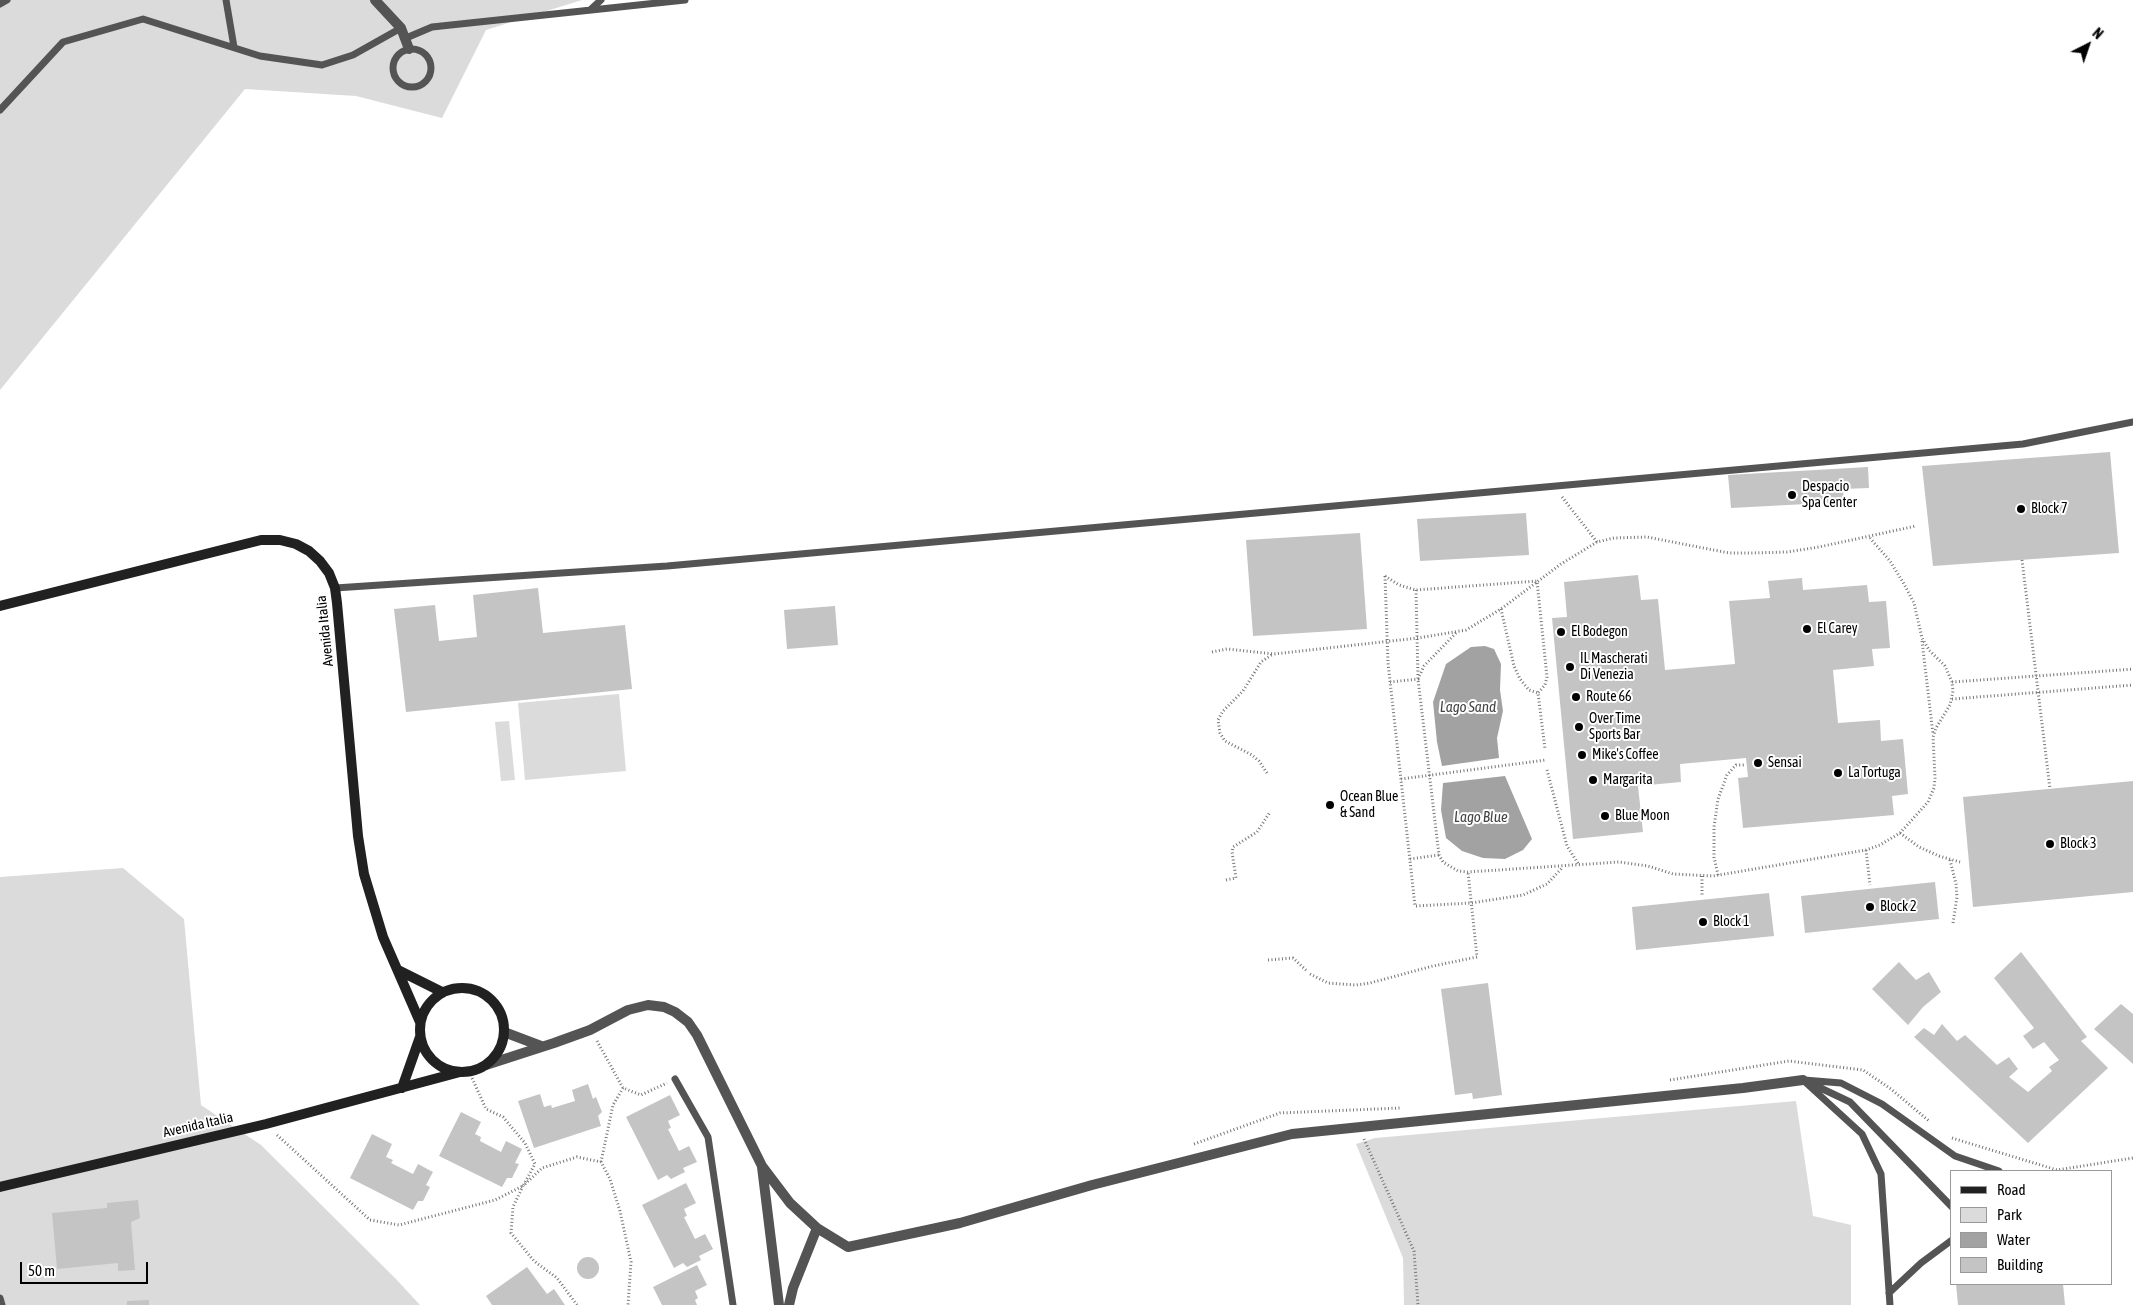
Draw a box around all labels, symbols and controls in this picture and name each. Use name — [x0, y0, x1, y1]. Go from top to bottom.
north arrow — [2063, 20, 2113, 70]
text: N — [2089, 25, 2106, 42]
place label: Despacio Spa Center — [1802, 479, 1857, 512]
marker: Despacio Spa Center — [1786, 489, 1798, 501]
place label: Block 7 — [2031, 501, 2068, 517]
marker: Block 7 — [2015, 503, 2027, 515]
street label: Avenida Italia — [313, 595, 337, 667]
place label: El Carey — [1817, 621, 1858, 637]
marker: El Carey — [1801, 623, 1813, 635]
place label: El Bodegon — [1571, 624, 1628, 640]
marker: El Bodegon — [1555, 626, 1567, 638]
place label: IL Mascherati Di Venezia — [1580, 651, 1648, 684]
marker: IL Mascherati Di Venezia — [1564, 661, 1576, 673]
place label: Route 66 — [1586, 689, 1632, 705]
marker: Route 66 — [1570, 691, 1582, 703]
water label: Lago Sand — [1440, 698, 1496, 716]
place label: Over Time Sports Bar — [1589, 711, 1641, 744]
marker: Over Time Sports Bar — [1573, 721, 1585, 733]
place label: Mike's Coffee — [1592, 747, 1659, 763]
marker: Mike's Coffee — [1576, 749, 1588, 761]
place label: Sensai — [1768, 755, 1802, 771]
marker: Sensai — [1752, 757, 1764, 769]
place label: La Tortuga — [1848, 765, 1901, 781]
marker: La Tortuga — [1832, 767, 1844, 779]
place label: Margarita — [1603, 772, 1653, 788]
marker: Margarita — [1587, 774, 1599, 786]
place label: Ocean Blue & Sand — [1340, 789, 1398, 822]
marker: Ocean Blue & Sand — [1324, 799, 1336, 811]
water label: Lago Blue — [1454, 808, 1508, 826]
place label: Blue Moon — [1615, 808, 1670, 824]
marker: Blue Moon — [1599, 810, 1611, 822]
place label: Block 3 — [2060, 836, 2097, 852]
marker: Block 3 — [2044, 838, 2056, 850]
place label: Block 2 — [1880, 899, 1917, 915]
marker: Block 2 — [1864, 901, 1876, 913]
place label: Block 1 — [1713, 914, 1750, 930]
marker: Block 1 — [1697, 916, 1709, 928]
street label: Avenida Italia — [161, 1109, 235, 1141]
legend — [1950, 1170, 2113, 1285]
text: Road — [1997, 1181, 2026, 1198]
text: Park — [1997, 1206, 2022, 1223]
text: Water — [1997, 1231, 2030, 1248]
scale bar — [22, 1252, 150, 1284]
text: Building — [1997, 1256, 2043, 1273]
text: 50 m — [28, 1262, 55, 1279]

